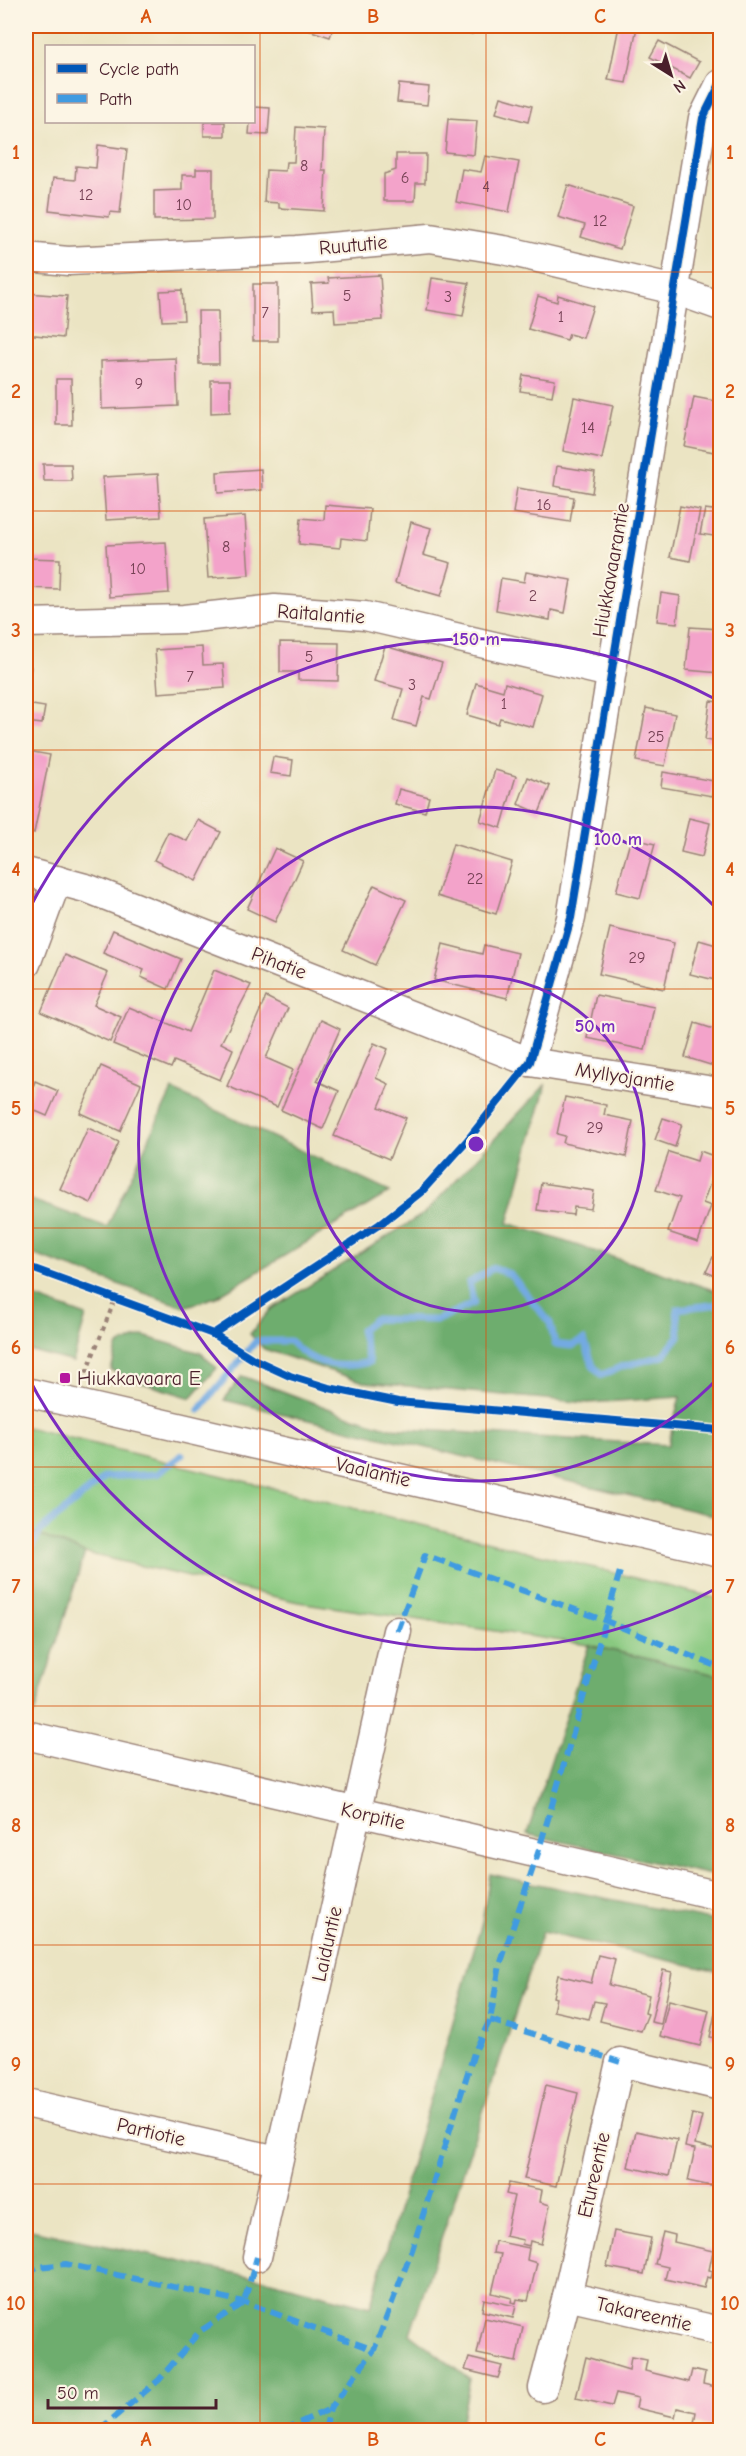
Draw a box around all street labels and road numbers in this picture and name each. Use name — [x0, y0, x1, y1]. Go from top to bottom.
street label: Ruututie — [318, 231, 388, 259]
street label: Hiukkavaarantie — [588, 501, 634, 639]
street label: Raitalantie — [276, 599, 366, 629]
street label: Pihatie — [248, 942, 310, 984]
street label: Myllyojantie — [574, 1058, 676, 1096]
street label: Vaalantie — [333, 1452, 413, 1492]
street label: Korpitie — [339, 1797, 407, 1835]
street label: Laiduntie — [307, 1904, 347, 1984]
street label: Partiotie — [115, 2113, 187, 2151]
street label: Etureentie — [573, 2130, 615, 2220]
street label: Takareentie — [594, 2292, 694, 2336]

